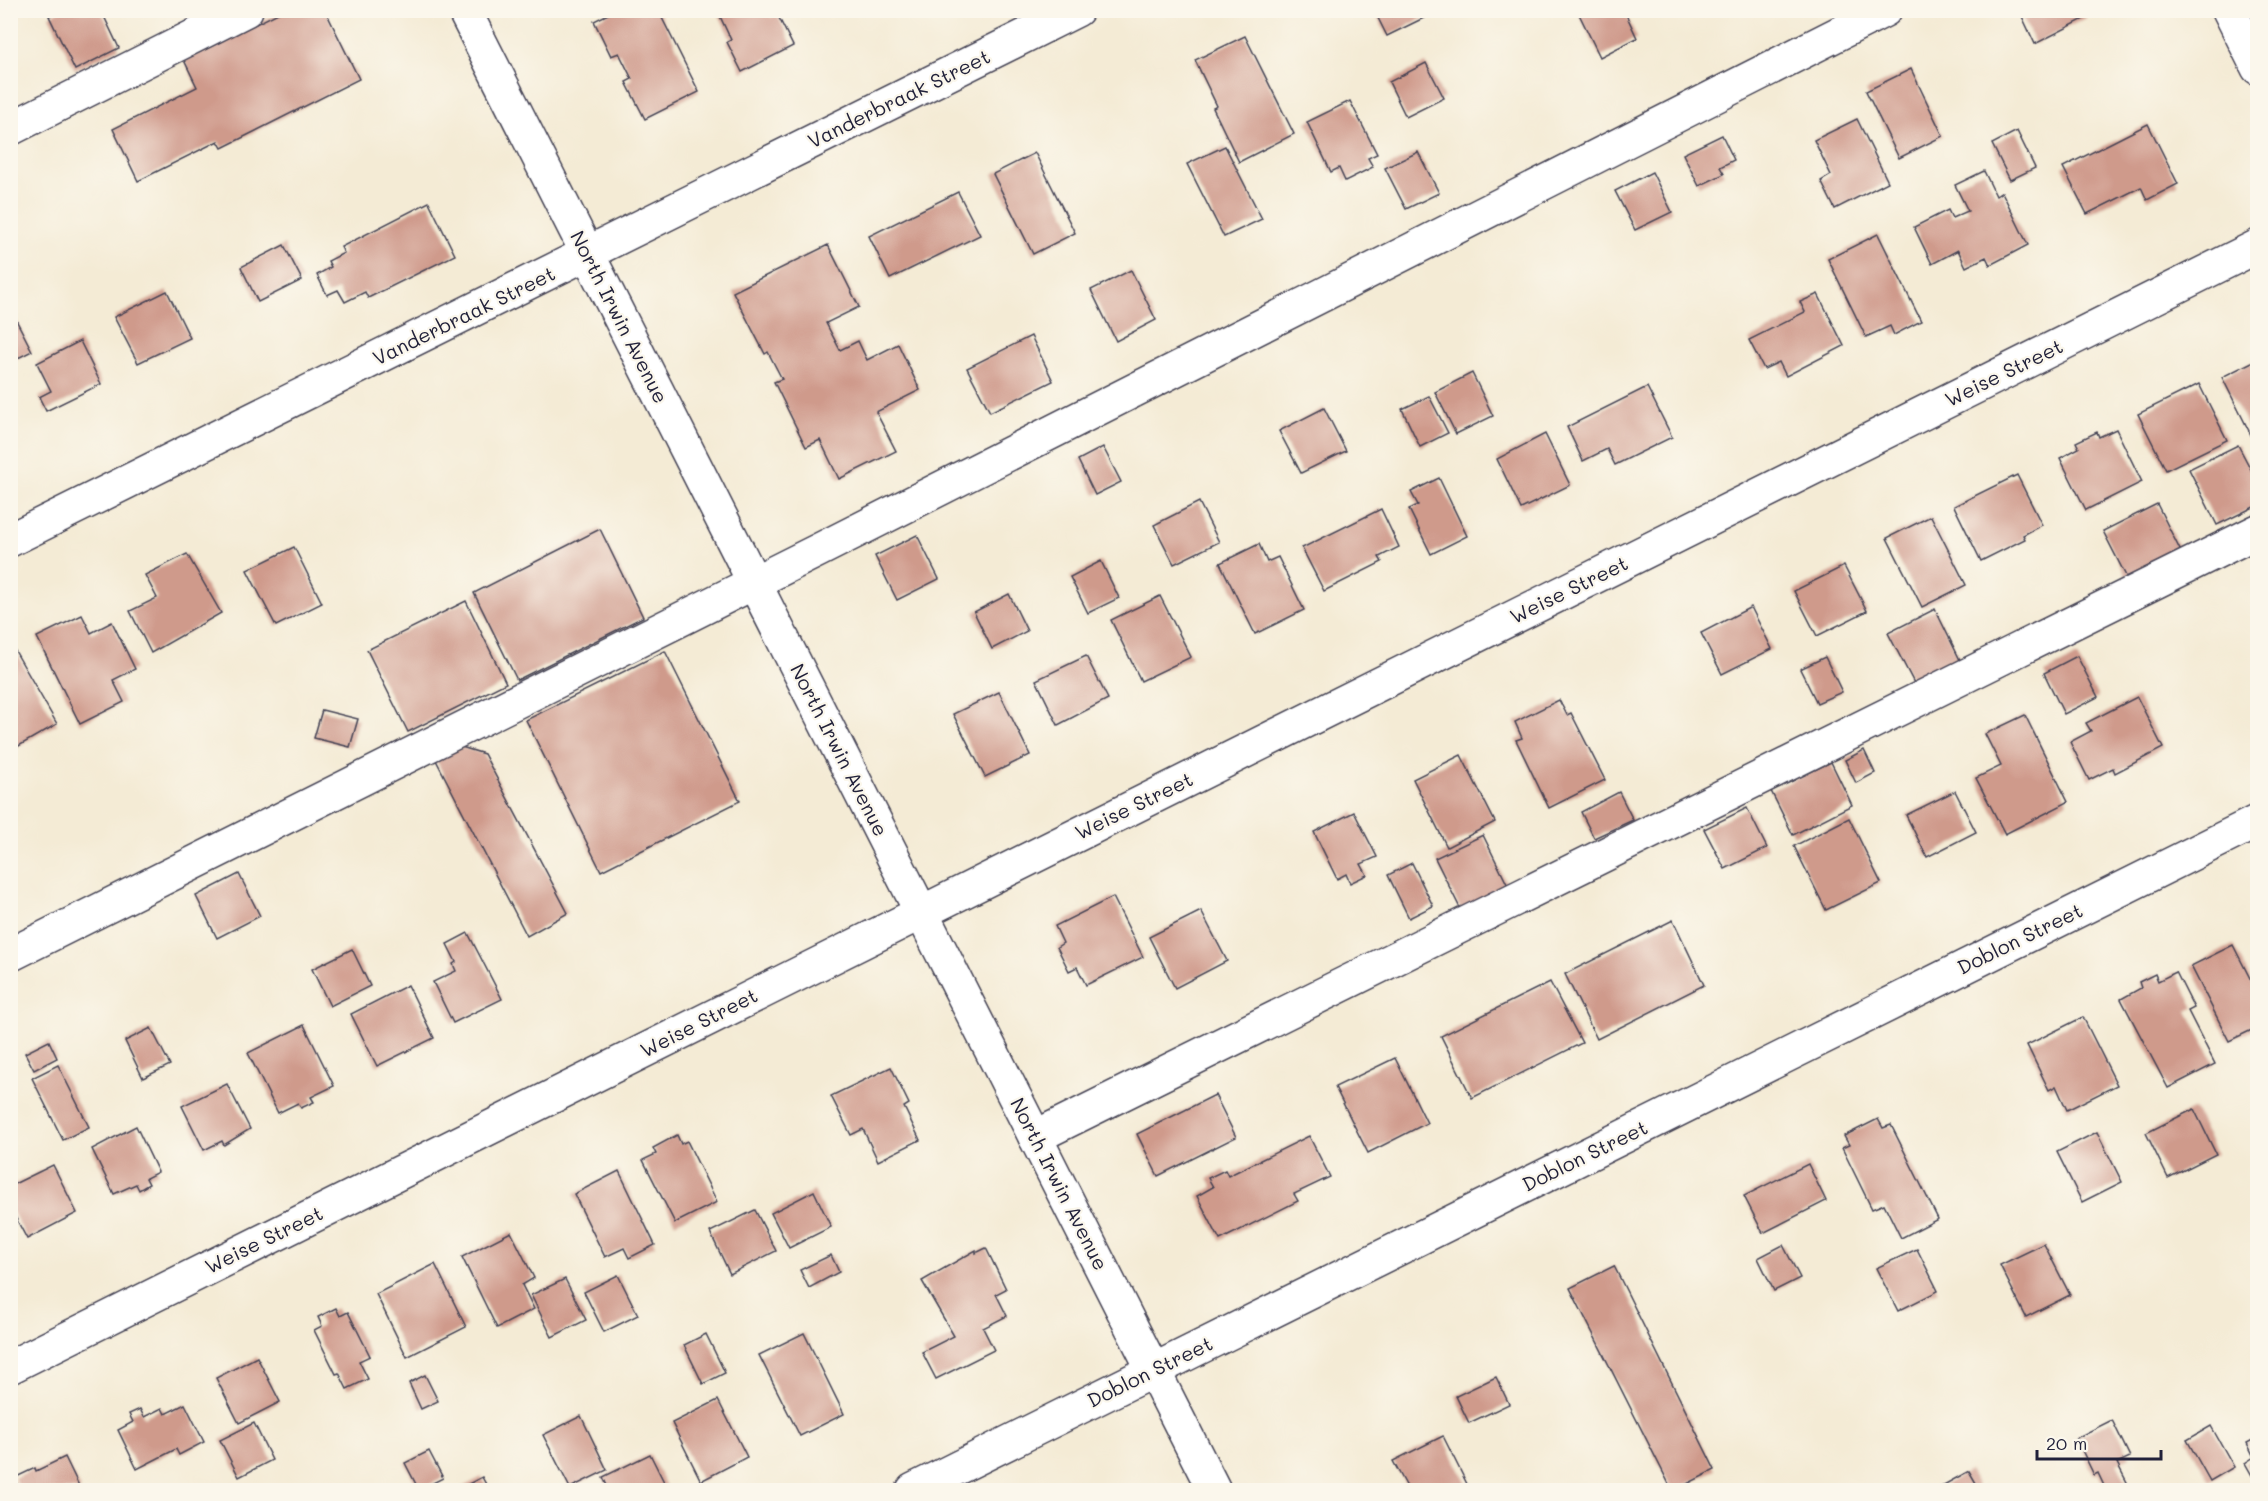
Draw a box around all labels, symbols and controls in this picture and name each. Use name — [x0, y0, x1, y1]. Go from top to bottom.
street label: Vanderbraak Street — [803, 43, 994, 154]
street label: North Irwin Avenue — [565, 226, 675, 407]
street label: Vanderbraak Street — [368, 260, 559, 371]
street label: Weise Street — [1940, 332, 2067, 412]
street label: Weise Street — [1505, 549, 1632, 629]
street label: North Irwin Avenue — [785, 659, 895, 840]
street label: Weise Street — [1070, 765, 1197, 845]
street label: Doblon Street — [1953, 897, 2087, 980]
street label: Weise Street — [636, 981, 762, 1063]
street label: North Irwin Avenue — [1005, 1093, 1115, 1274]
street label: Doblon Street — [1518, 1114, 1652, 1197]
street label: Weise Street — [200, 1199, 327, 1279]
street label: Doblon Street — [1083, 1330, 1217, 1413]
scale bar — [2037, 1423, 2162, 1461]
text: 20 m — [2046, 1431, 2087, 1455]

